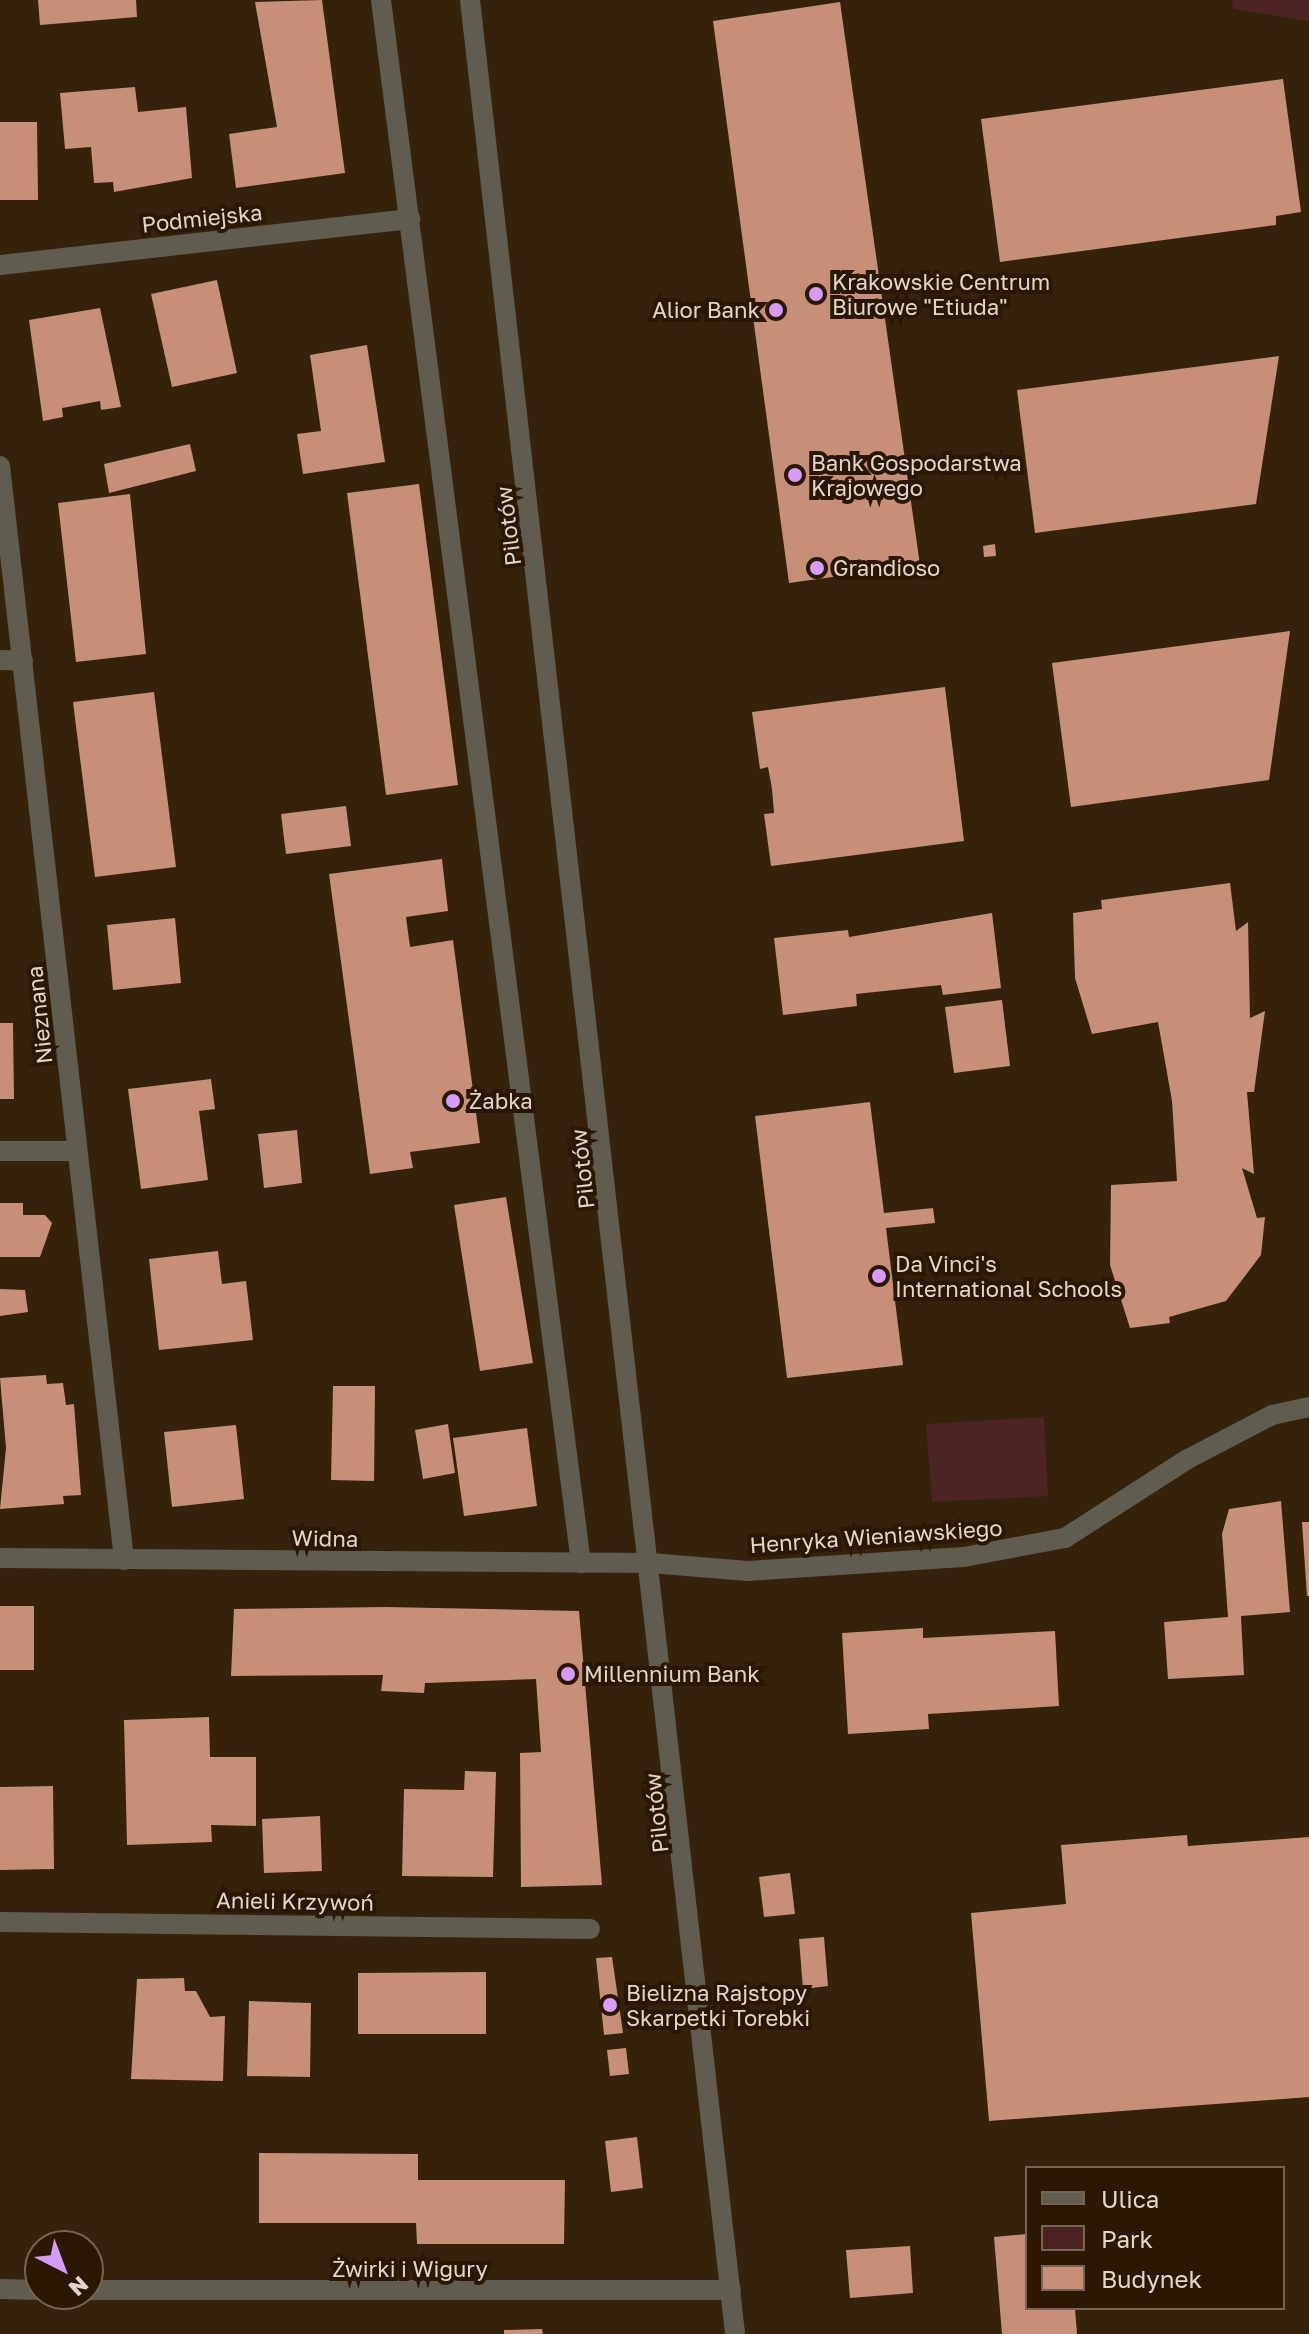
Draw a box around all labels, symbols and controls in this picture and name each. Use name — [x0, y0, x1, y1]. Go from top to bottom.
street label: Podmiejska — [140, 199, 264, 237]
place label: Krakowskie Centrum Biurowe "Etiuda" — [832, 268, 1050, 320]
marker: Krakowskie Centrum Biurowe "Etiuda" — [807, 285, 825, 303]
place label: Alior Bank — [652, 297, 760, 323]
marker: Alior Bank — [767, 301, 785, 319]
place label: Bank Gospodarstwa Krajowego — [811, 449, 1022, 500]
marker: Bank Gospodarstwa Krajowego — [786, 466, 804, 484]
street label: Pilotów — [490, 485, 526, 567]
place label: Grandioso — [833, 555, 940, 581]
marker: Grandioso — [808, 559, 826, 577]
street label: Nieznana — [21, 965, 57, 1065]
place label: Żabka — [469, 1088, 533, 1114]
marker: Żabka — [444, 1092, 462, 1110]
street label: Pilotów — [565, 1128, 599, 1210]
place label: Da Vinci's International Schools — [895, 1250, 1122, 1302]
marker: Da Vinci's International Schools — [870, 1267, 888, 1285]
street label: Henryka Wieniawskiego — [749, 1514, 1003, 1558]
street label: Widna — [292, 1524, 358, 1552]
place label: Millennium Bank — [584, 1661, 760, 1687]
marker: Millennium Bank — [559, 1665, 577, 1683]
street label: Pilotów — [639, 1772, 673, 1854]
street label: Anieli Krzywoń — [216, 1886, 374, 1916]
place label: Bielizna Rajstopy Skarpetki Torebki — [626, 1979, 810, 2030]
marker: Bielizna Rajstopy Skarpetki Torebki — [601, 1996, 619, 2014]
legend — [1025, 2166, 1285, 2310]
text: Ulica — [1101, 2184, 1159, 2213]
text: Park — [1101, 2224, 1153, 2253]
north arrow — [24, 2230, 104, 2310]
street label: Żwirki i Wigury — [332, 2256, 488, 2282]
text: Budynek — [1101, 2264, 1202, 2293]
text: N — [64, 2271, 94, 2302]

